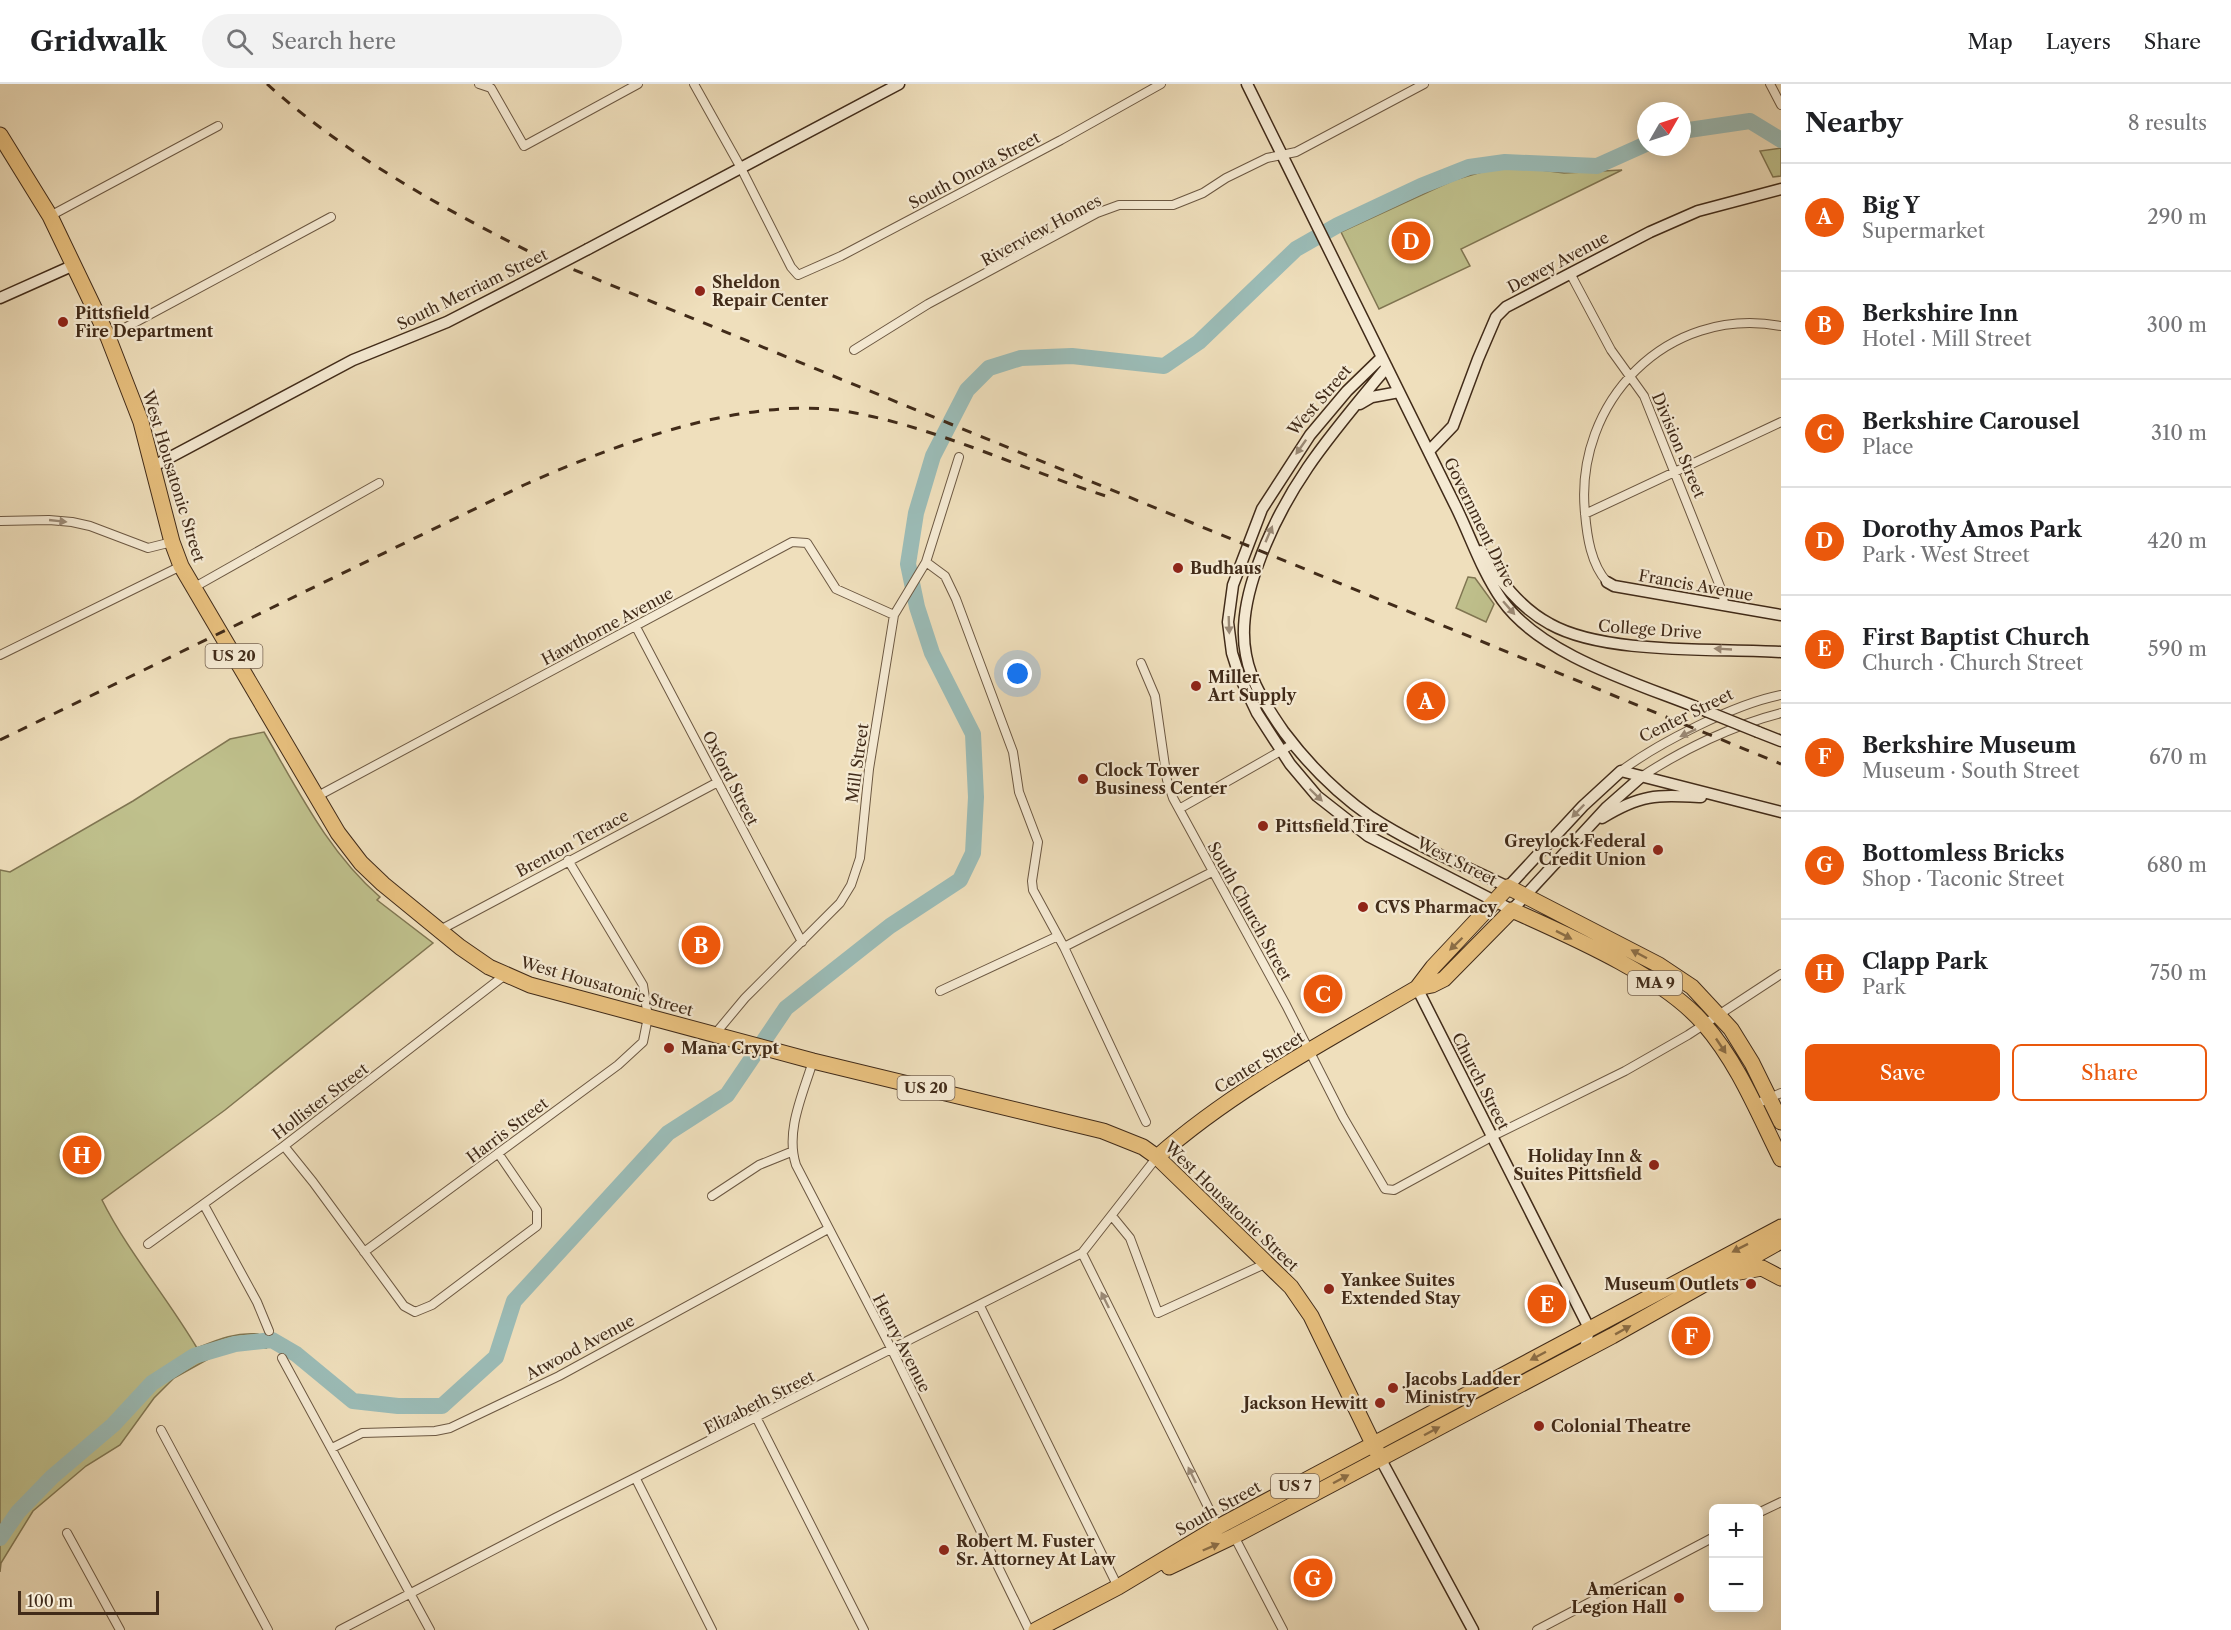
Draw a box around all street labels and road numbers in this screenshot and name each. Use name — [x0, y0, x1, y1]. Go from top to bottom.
street label: South Onota Street — [905, 127, 1043, 213]
street label: Riverview Homes — [977, 190, 1105, 270]
street label: Dewey Avenue — [1504, 227, 1612, 297]
street label: South Merriam Street — [393, 244, 551, 334]
street label: West Street — [1282, 360, 1355, 440]
street label: West Housatonic Street — [138, 387, 210, 565]
street label: Division Street — [1648, 389, 1710, 501]
street label: Government Drive — [1440, 454, 1520, 590]
street label: Francis Avenue — [1637, 565, 1755, 605]
street label: Hawthorne Avenue — [538, 583, 676, 669]
street label: College Drive — [1598, 615, 1702, 643]
road number: US 20 — [206, 644, 262, 668]
street label: Center Street — [1636, 684, 1737, 746]
street label: Mill Street — [842, 722, 873, 804]
street label: Oxford Street — [699, 727, 764, 829]
street label: Brenton Terrace — [512, 805, 632, 881]
street label: West Street — [1413, 832, 1501, 890]
street label: South Church Street — [1203, 838, 1297, 984]
street label: West Housatonic Street — [517, 951, 696, 1020]
road number: MA 9 — [1628, 971, 1682, 995]
street label: Center Street — [1210, 1026, 1308, 1097]
street label: Church Street — [1448, 1029, 1514, 1133]
street label: Hollister Street — [268, 1058, 372, 1144]
road number: US 20 — [898, 1076, 954, 1100]
street label: Harris Street — [462, 1093, 552, 1167]
street label: West Housatonic Street — [1160, 1136, 1303, 1275]
street label: Henry Avenue — [869, 1290, 935, 1396]
street label: Atwood Avenue — [521, 1310, 638, 1384]
street label: Elizabeth Street — [700, 1365, 818, 1438]
road number: US 7 — [1271, 1474, 1319, 1498]
street label: South Street — [1172, 1476, 1264, 1540]

